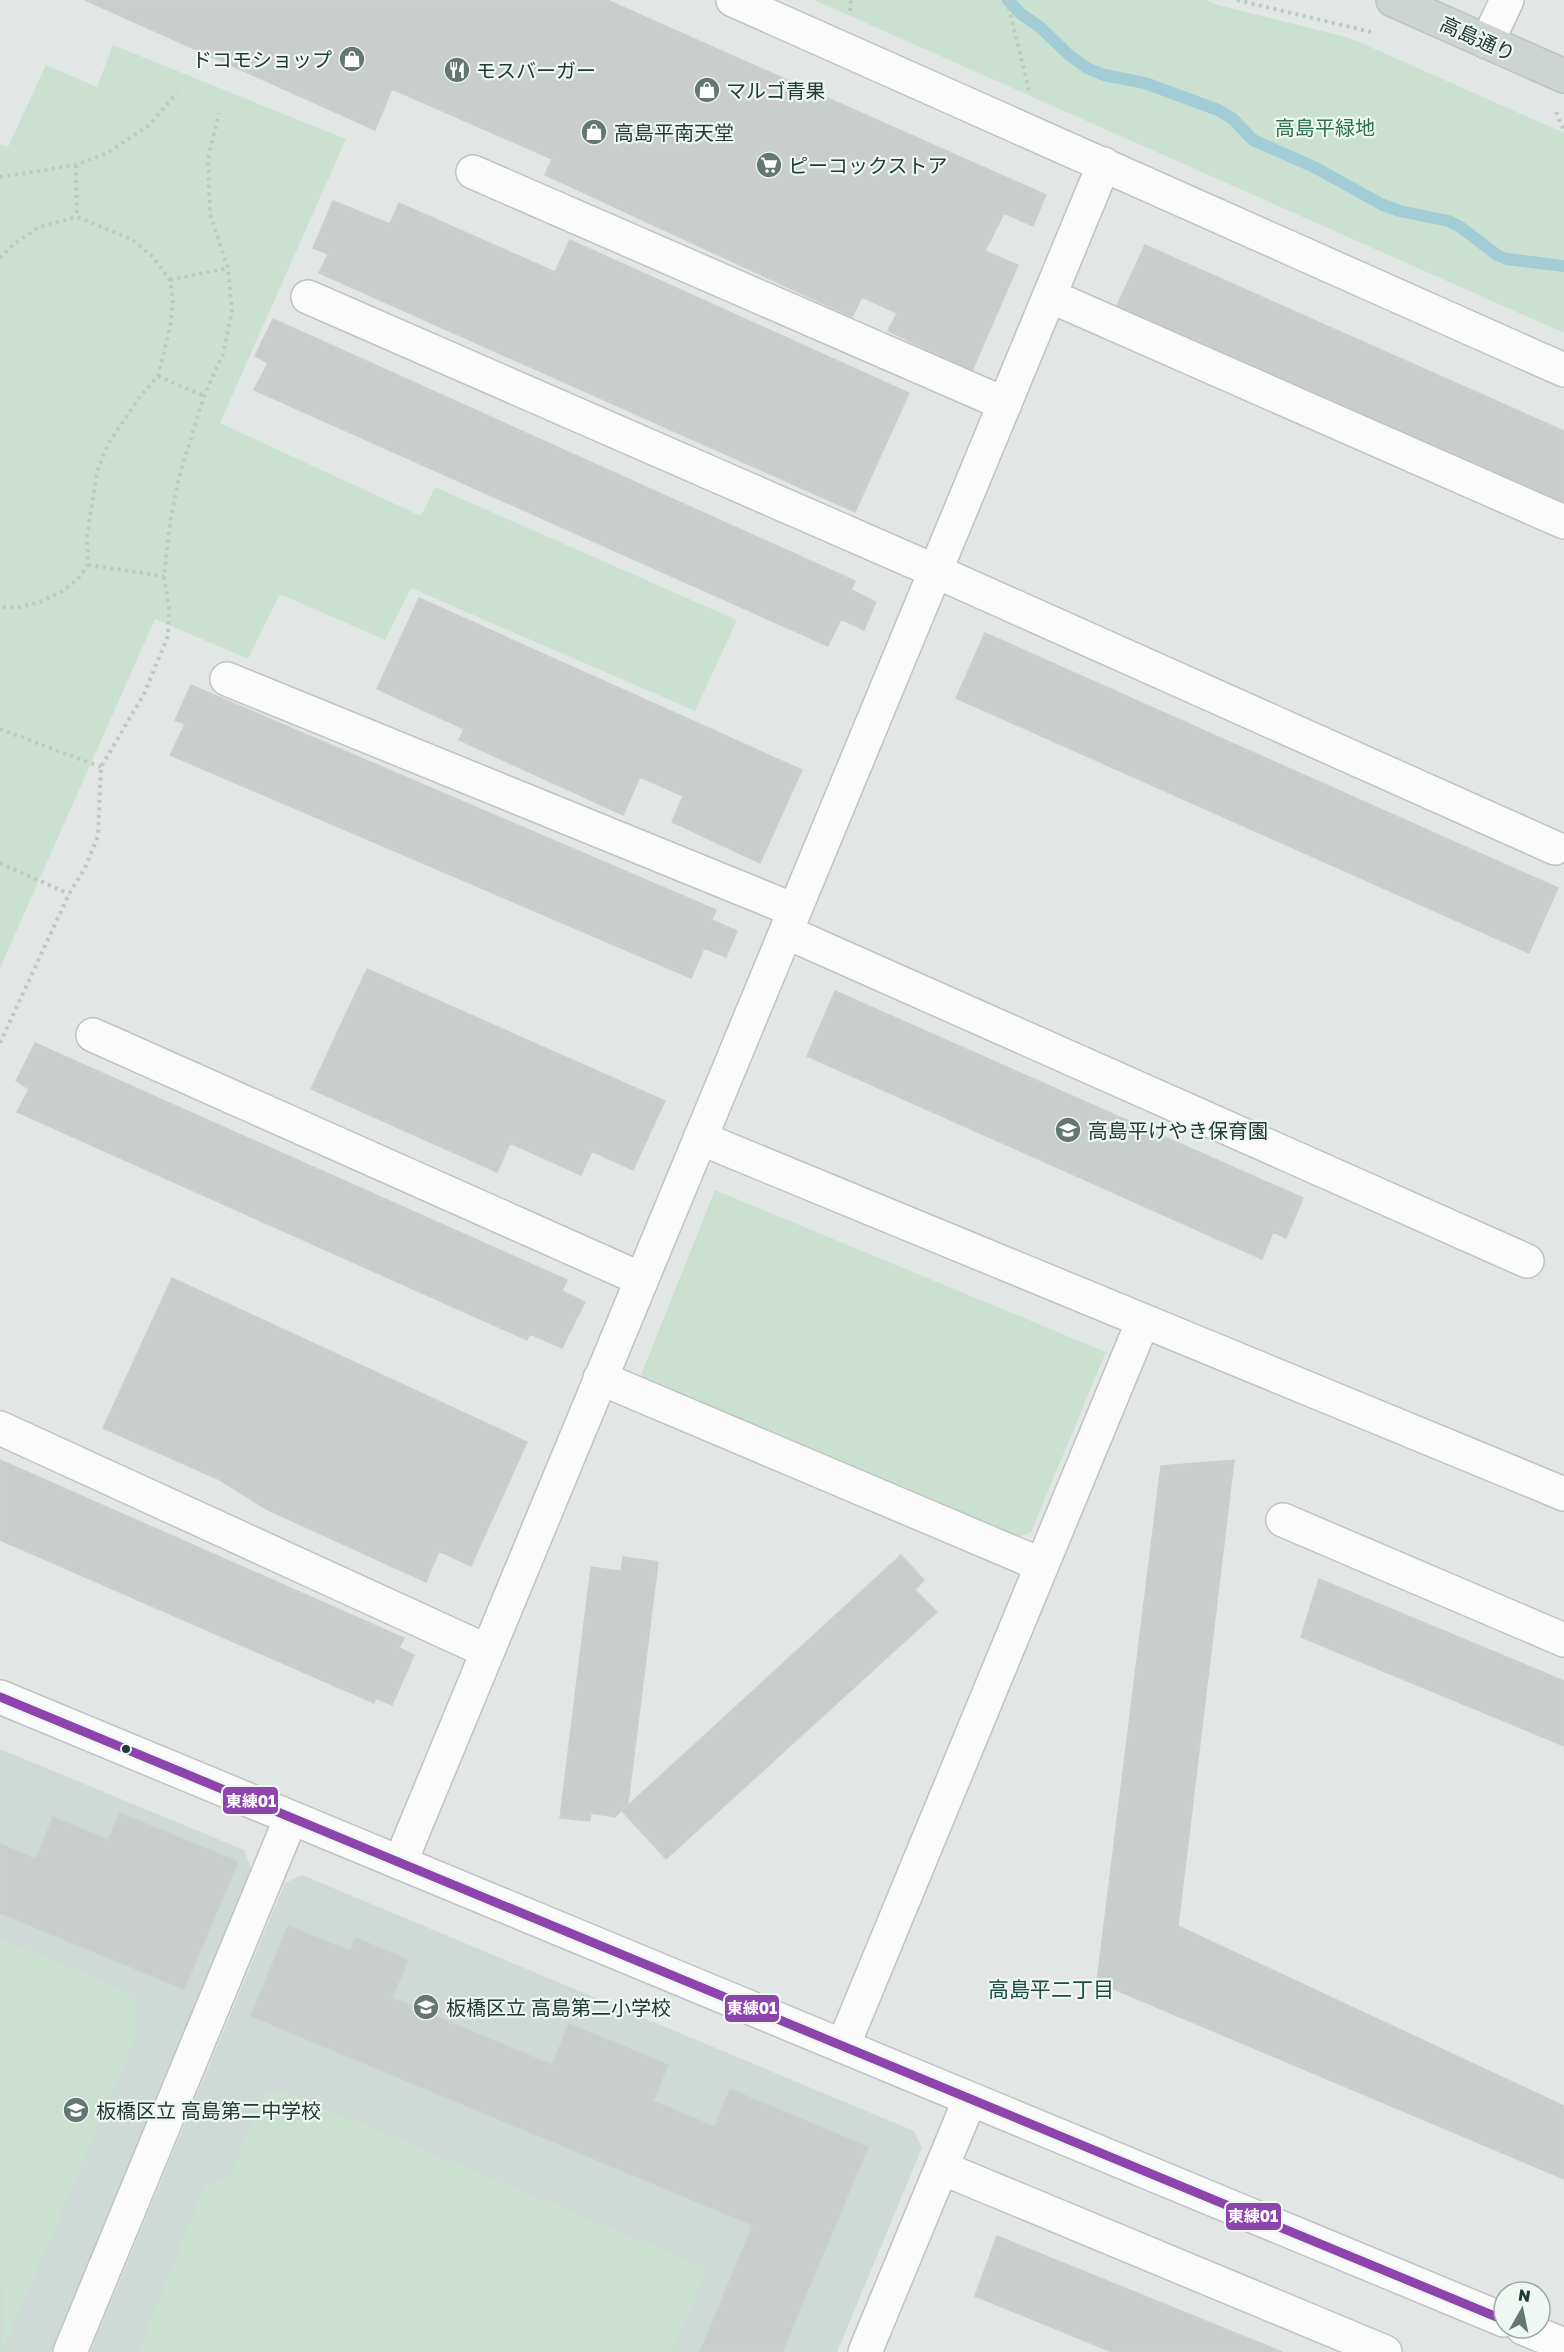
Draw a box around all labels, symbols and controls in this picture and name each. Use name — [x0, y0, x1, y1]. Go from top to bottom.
street label: 高島通り — [1437, 11, 1519, 65]
shop icon: ドコモショップ — [337, 44, 367, 74]
place label: ドコモショップ — [192, 47, 332, 71]
restaurant icon: モスバーガー — [442, 55, 472, 85]
place label: モスバーガー — [476, 58, 596, 82]
shop icon: マルゴ青果 — [692, 75, 722, 105]
place label: マルゴ青果 — [726, 78, 826, 102]
park label: 高島平緑地 — [1275, 115, 1375, 139]
shop icon: 高島平南天堂 — [579, 117, 609, 147]
place label: 高島平南天堂 — [614, 120, 734, 144]
supermarket icon: ピーコックストア — [754, 150, 784, 180]
place label: ピーコックストア — [788, 153, 947, 177]
school or university icon: 高島平けやき保育園 — [1053, 1115, 1083, 1145]
place label: 高島平けやき保育園 — [1088, 1118, 1268, 1142]
unlabelled marker — [120, 1743, 132, 1755]
line badge: 東練01 — [222, 1786, 279, 1815]
text: 東練01 — [226, 1791, 276, 1811]
district label: 高島平二丁目 — [988, 1976, 1114, 2002]
school or university icon: 板橋区立 高島第二小学校 — [411, 1992, 441, 2022]
line badge: 東練01 — [724, 1994, 780, 2023]
place label: 板橋区立 高島第二小学校 — [446, 1995, 671, 2019]
text: 東練01 — [727, 1998, 777, 2018]
school or university icon: 板橋区立 高島第二中学校 — [61, 2095, 91, 2125]
place label: 板橋区立 高島第二中学校 — [96, 2098, 321, 2122]
line badge: 東練01 — [1225, 2202, 1282, 2231]
text: 東練01 — [1228, 2206, 1278, 2226]
north arrow — [1492, 2280, 1552, 2340]
text: N — [1517, 2284, 1532, 2306]

